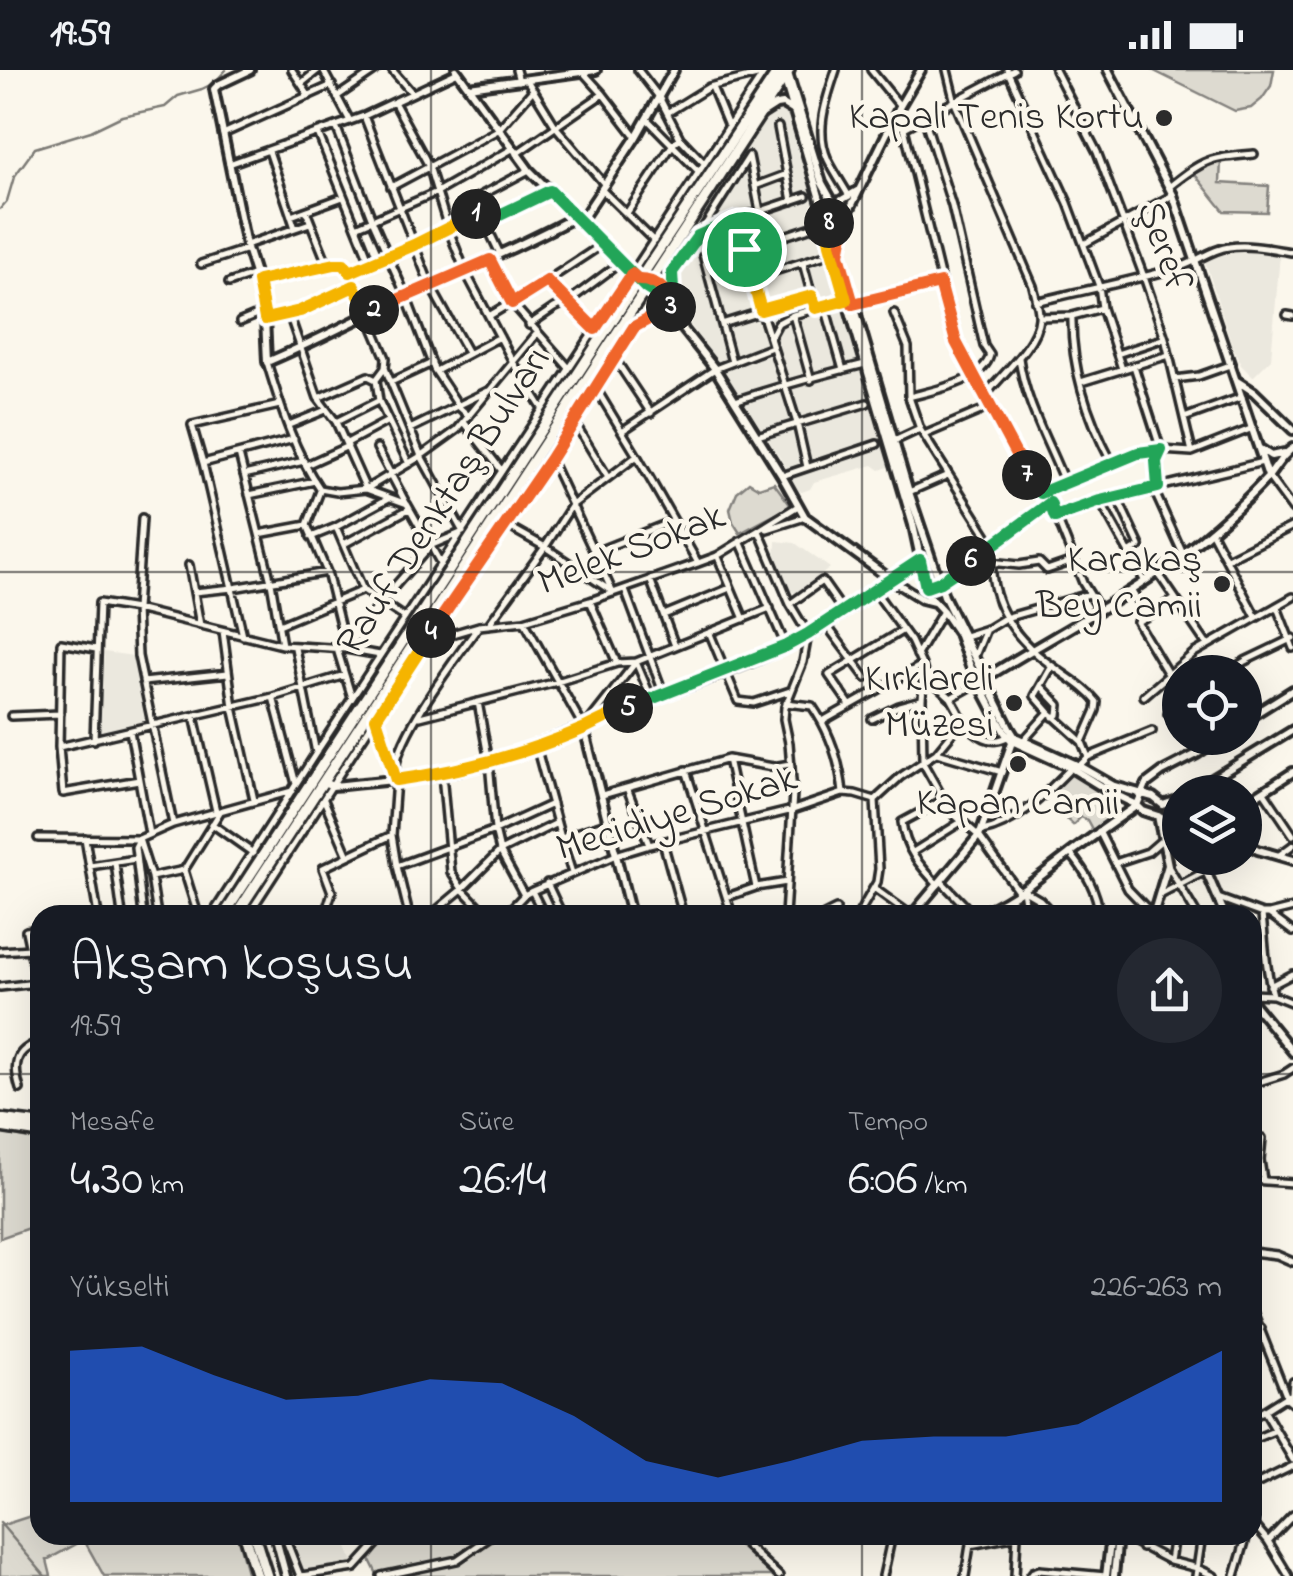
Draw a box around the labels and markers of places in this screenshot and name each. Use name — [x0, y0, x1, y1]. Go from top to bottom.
place label: Kapalı Tenis Kortu — [849, 89, 1144, 148]
marker: Kapalı Tenis Kortu — [1153, 107, 1175, 129]
pin: 1 — [451, 189, 501, 239]
pin: 8 — [804, 198, 854, 248]
pin — [702, 207, 787, 292]
pin: 3 — [646, 282, 696, 332]
pin: 2 — [349, 285, 399, 335]
pin: 7 — [1002, 450, 1052, 500]
place label: Karakaş Bey Camii — [1035, 532, 1202, 637]
pin: 6 — [946, 536, 996, 586]
marker: Karakaş Bey Camii — [1211, 573, 1233, 595]
pin: 4 — [406, 608, 456, 658]
place label: Kırklareli Müzesi — [865, 651, 994, 756]
pin: 5 — [603, 683, 653, 733]
marker: Kırklareli Müzesi — [1003, 692, 1025, 714]
marker: Kapan Camii — [1007, 753, 1029, 775]
place label: Kapan Camii — [916, 775, 1120, 834]

